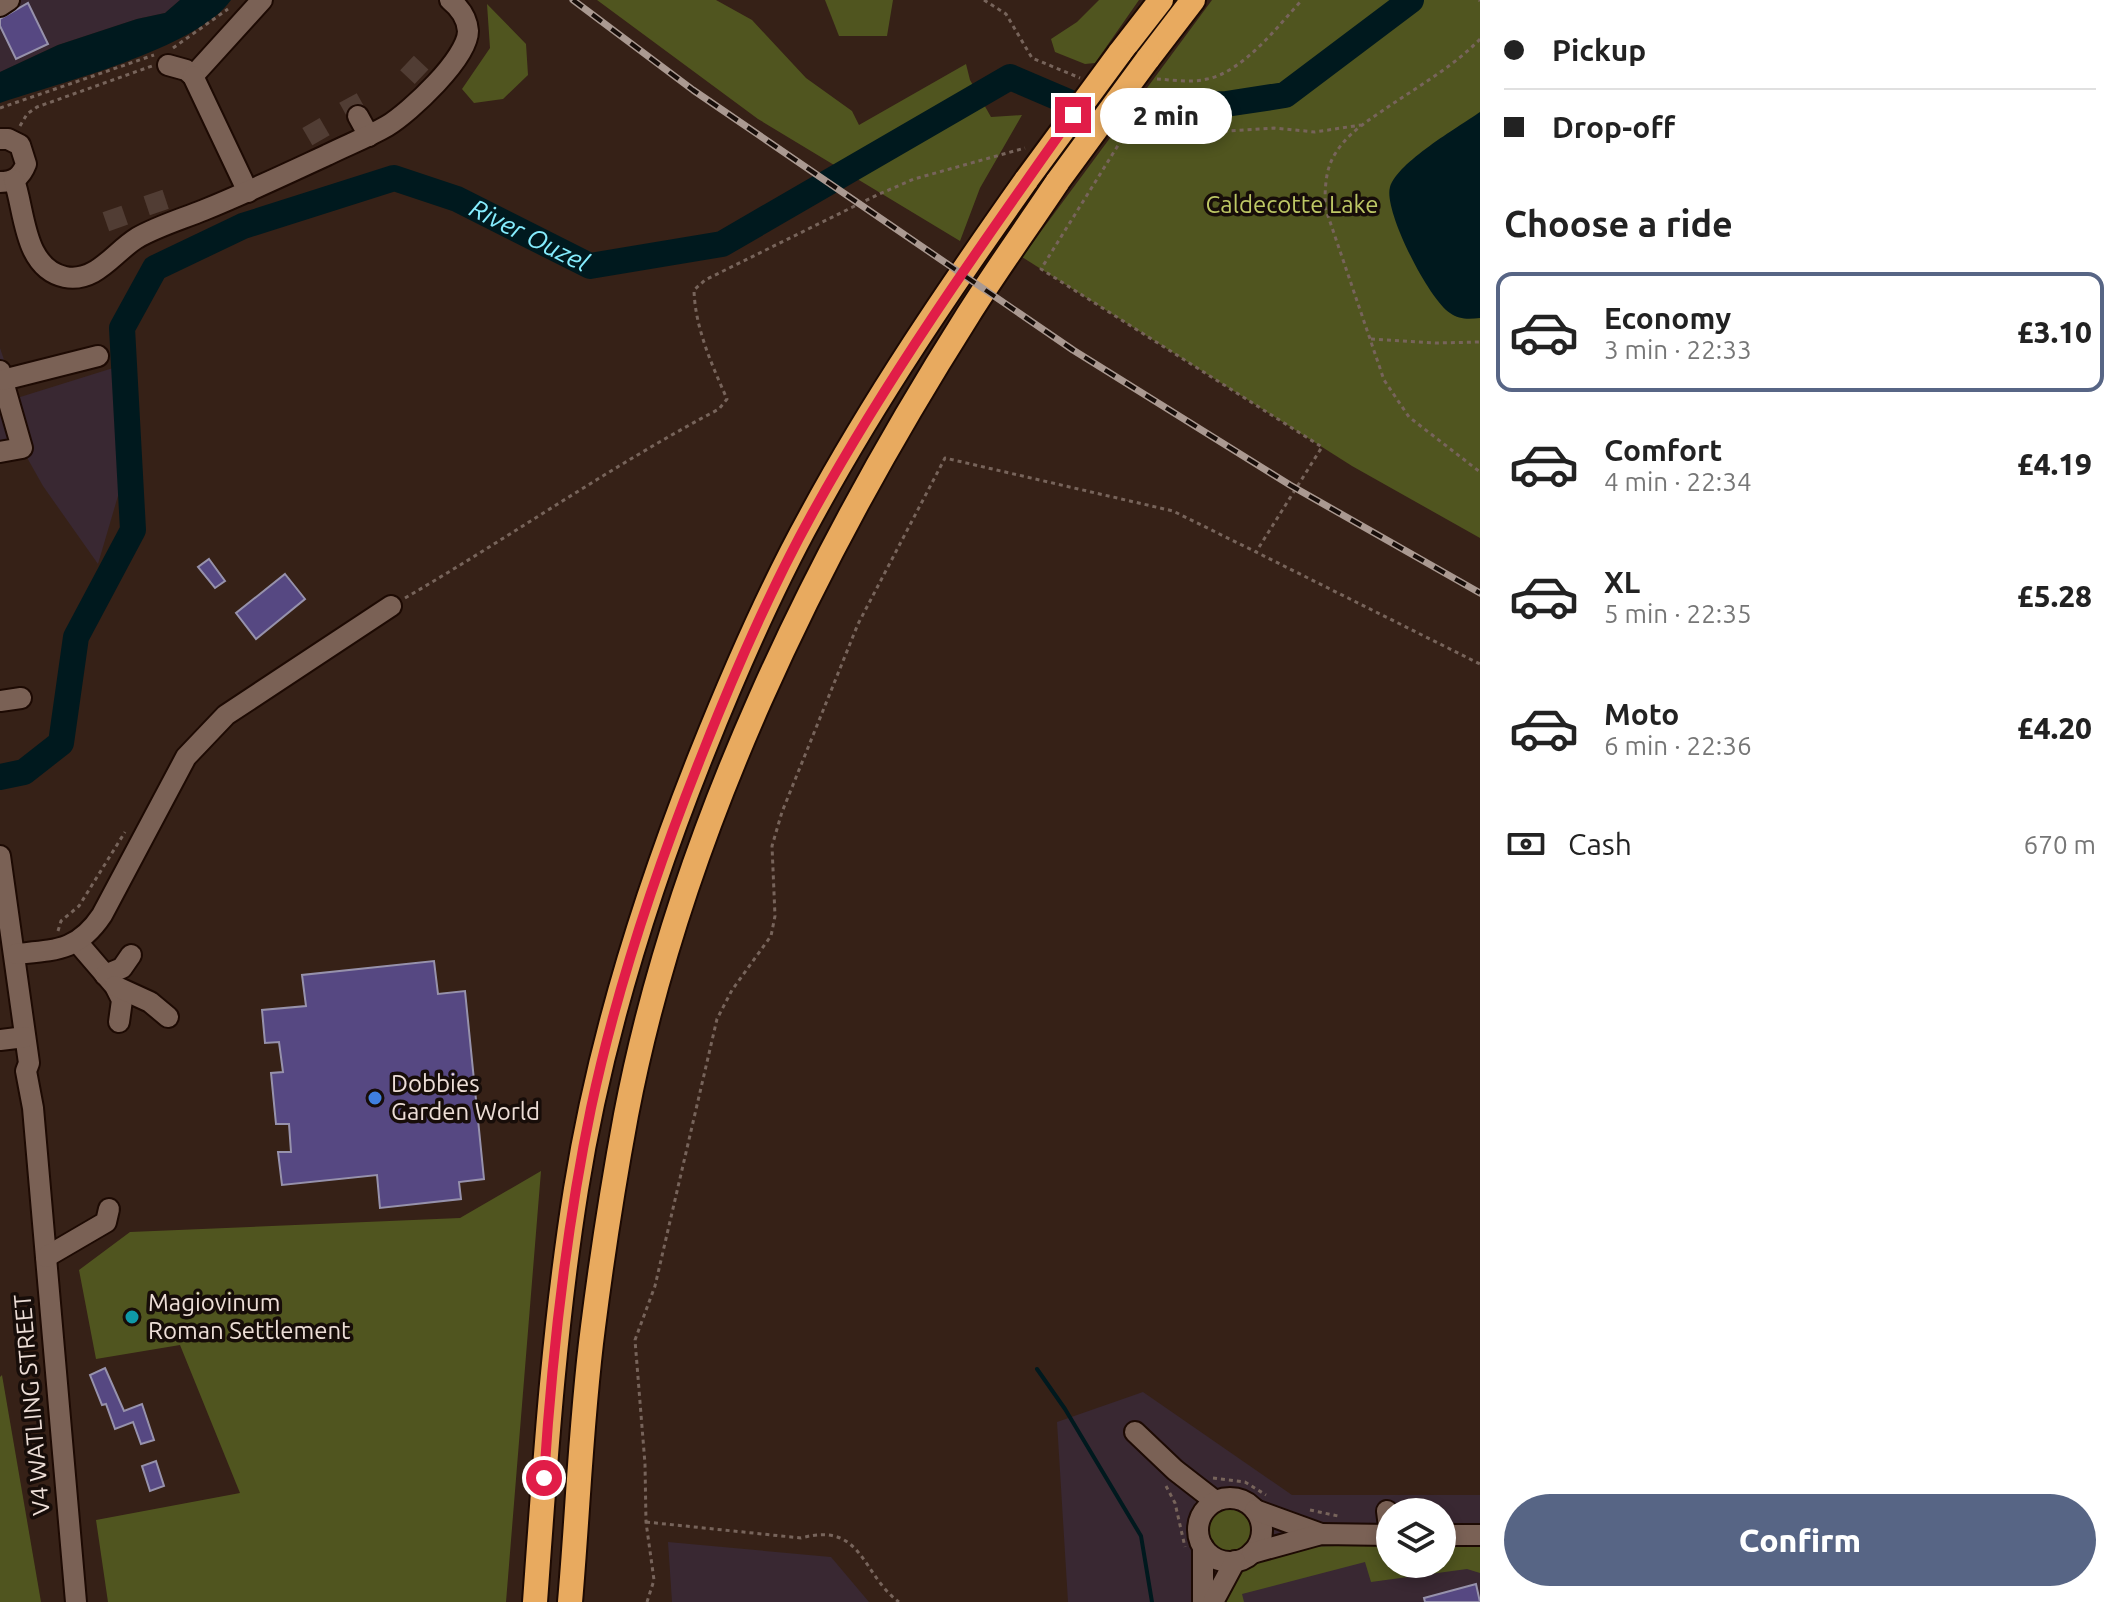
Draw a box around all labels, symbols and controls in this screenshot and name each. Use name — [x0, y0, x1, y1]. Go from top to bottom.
text: Pickup — [1552, 33, 1646, 67]
callout: 2 min — [1101, 87, 1233, 143]
route end — [1055, 97, 1091, 133]
text: 2 min — [1133, 101, 1199, 130]
text: Drop-off — [1552, 110, 1675, 144]
park label: Caldecotte Lake — [1206, 191, 1378, 218]
water label: River Ouzel — [465, 193, 594, 277]
text: Choose a ride — [1504, 203, 1733, 244]
icon: car — [1508, 296, 1580, 368]
text: Economy — [1604, 301, 1731, 335]
text: £3.10 — [2017, 315, 2092, 349]
text: 3 min · 22:33 — [1604, 335, 1752, 364]
icon: car — [1508, 428, 1580, 500]
text: Comfort — [1604, 433, 1722, 467]
text: £4.19 — [2017, 447, 2092, 481]
text: 4 min · 22:34 — [1604, 467, 1752, 496]
icon: car — [1508, 560, 1580, 632]
text: XL — [1604, 565, 1640, 599]
text: £5.28 — [2017, 579, 2092, 613]
text: 5 min · 22:35 — [1604, 599, 1752, 628]
icon: car — [1508, 692, 1580, 764]
text: Moto — [1604, 697, 1679, 731]
text: £4.20 — [2017, 711, 2092, 745]
text: 6 min · 22:36 — [1604, 731, 1752, 760]
icon: cash — [1504, 822, 1548, 866]
text: Cash — [1568, 827, 1632, 861]
text: 670 m — [2024, 830, 2096, 859]
place label: Dobbies Garden World — [391, 1070, 540, 1125]
marker: Dobbies Garden World — [366, 1089, 384, 1107]
place label: Magiovinum Roman Settlement — [148, 1289, 351, 1344]
street label: V4 WATLING STREET — [8, 1293, 55, 1517]
marker: Magiovinum Roman Settlement — [123, 1308, 141, 1326]
route start — [526, 1460, 562, 1496]
button: Confirm — [1504, 1494, 2096, 1586]
map controls — [1376, 1498, 1456, 1578]
button: layers — [1376, 1498, 1456, 1578]

